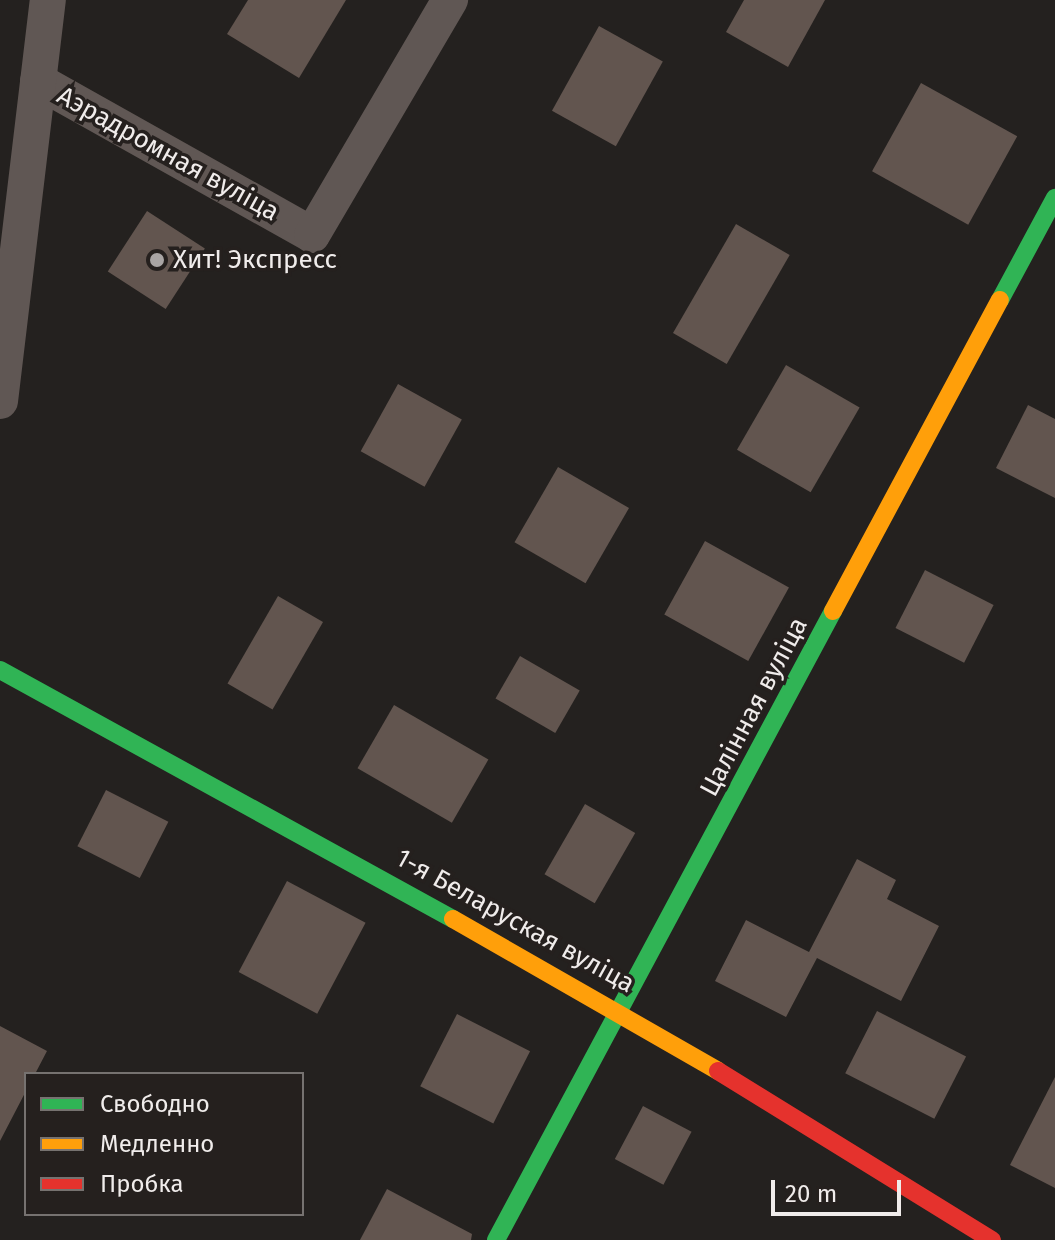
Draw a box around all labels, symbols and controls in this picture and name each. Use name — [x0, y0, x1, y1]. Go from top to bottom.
street label: Аэрадромная вуліца — [52, 80, 284, 228]
place label: Хит! Экспресс — [173, 244, 337, 276]
marker: Хит! Экспресс — [148, 251, 166, 269]
street label: Цалінная вуліца — [694, 612, 814, 802]
street label: 1-я Беларуская вуліца — [390, 842, 640, 1000]
legend — [24, 1072, 304, 1216]
text: Свободно — [100, 1090, 210, 1118]
text: Медленно — [100, 1130, 214, 1158]
scale bar — [775, 1164, 905, 1214]
text: Пробка — [100, 1170, 184, 1198]
text: 20 m — [785, 1180, 837, 1208]

